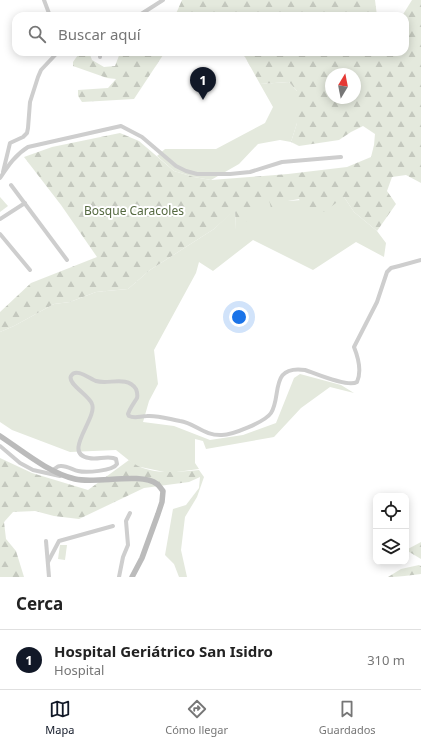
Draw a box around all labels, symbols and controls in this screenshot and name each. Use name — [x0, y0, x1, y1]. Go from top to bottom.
search box — [12, 12, 409, 56]
icon: search — [26, 23, 48, 45]
text: Buscar aquí — [58, 24, 141, 44]
pin: 1 — [190, 67, 216, 100]
north arrow — [325, 68, 361, 104]
park label: Bosque Caracoles — [84, 202, 184, 219]
your location — [229, 307, 249, 327]
map controls — [373, 493, 409, 565]
button: locate — [373, 493, 409, 529]
button: layers — [373, 529, 409, 565]
text: Cerca — [16, 592, 63, 615]
text: Hospital Geriátrico San Isidro — [54, 641, 273, 661]
text: 1 — [25, 651, 33, 669]
text: 310 m — [367, 651, 405, 669]
text: Hospital — [54, 661, 104, 679]
tab: Mapa — [45, 698, 74, 737]
tab: Cómo llegar — [165, 698, 228, 737]
tab: Guardados — [319, 698, 376, 737]

